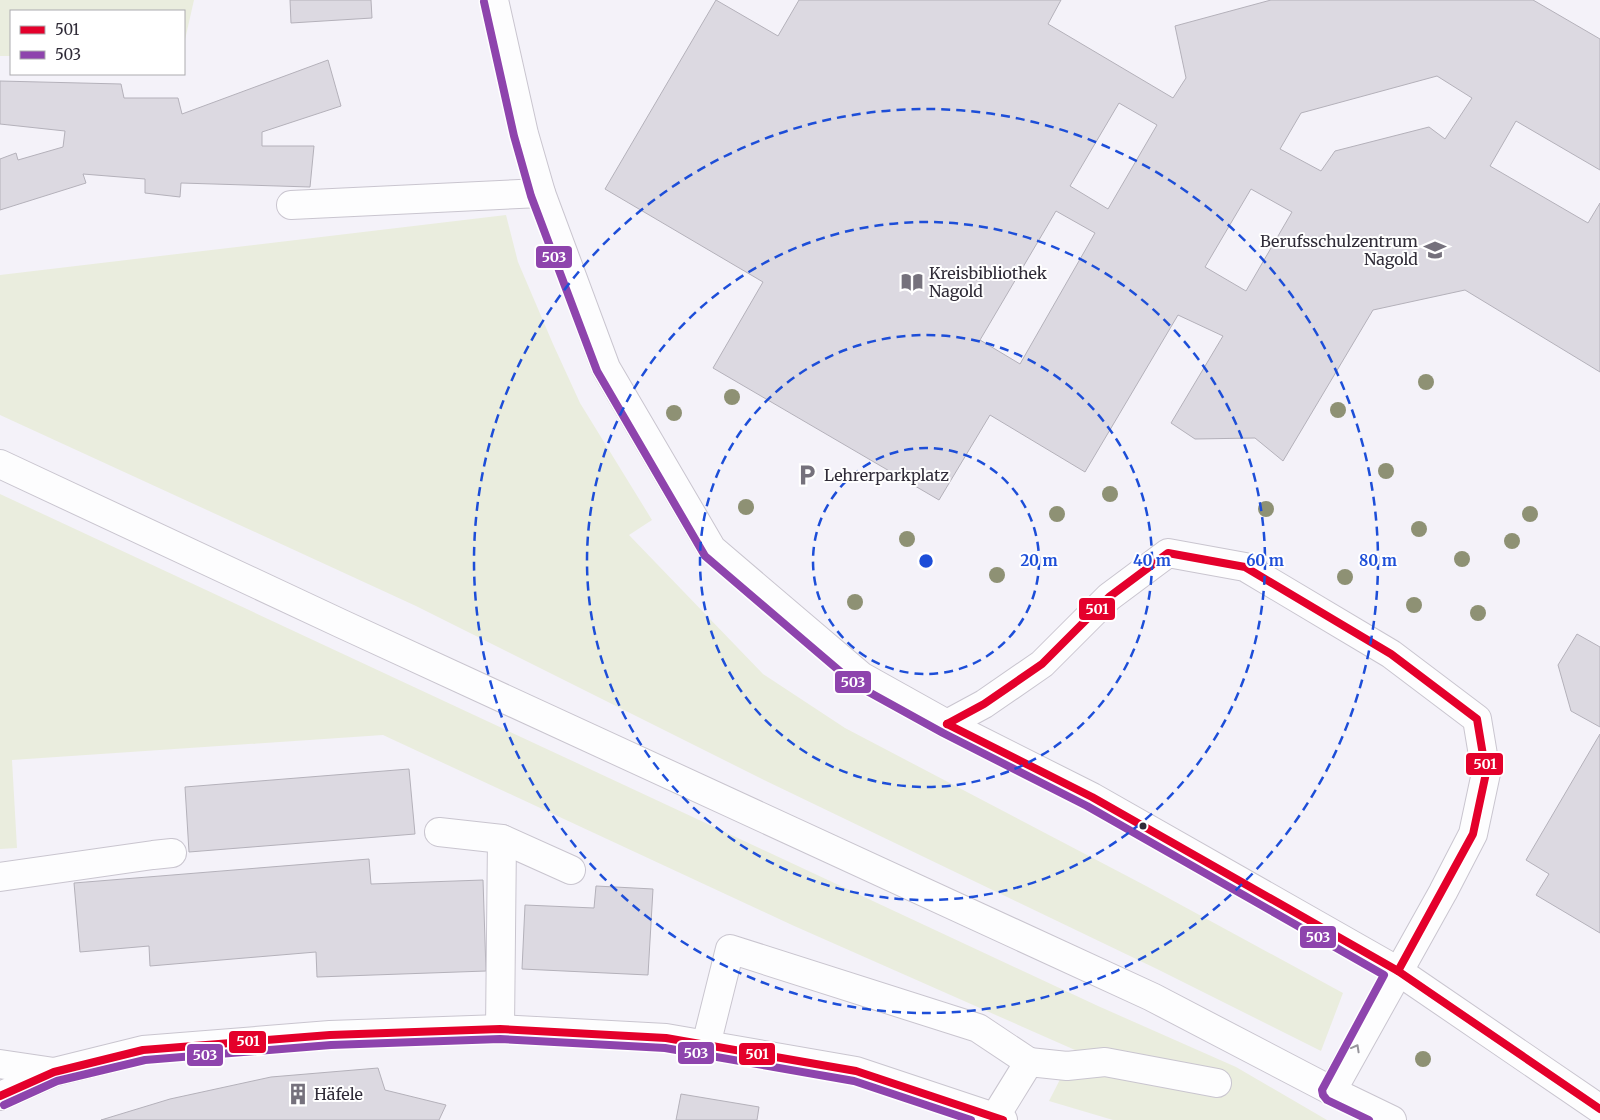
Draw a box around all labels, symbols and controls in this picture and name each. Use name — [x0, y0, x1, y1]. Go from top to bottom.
legend — [10, 10, 185, 75]
text: 501 — [55, 20, 80, 39]
text: 503 — [55, 45, 81, 64]
place label: Berufsschulzentrum Nagold — [1260, 231, 1418, 269]
school or university icon: Berufsschulzentrum Nagold — [1422, 237, 1448, 263]
line badge: 503 — [535, 245, 573, 269]
text: 503 — [542, 248, 566, 266]
place label: Kreisbibliothek Nagold — [929, 263, 1048, 301]
library icon: Kreisbibliothek Nagold — [899, 269, 925, 295]
parking icon: Lehrerparkplatz — [794, 462, 820, 488]
place label: Lehrerparkplatz — [824, 465, 949, 485]
text: 20 m — [1020, 551, 1058, 570]
text: 40 m — [1133, 551, 1171, 570]
text: 60 m — [1246, 551, 1284, 570]
text: 80 m — [1359, 551, 1397, 570]
centre of rings — [917, 552, 935, 570]
line badge: 501 — [1078, 597, 1116, 621]
text: 501 — [1085, 600, 1109, 618]
line badge: 503 — [834, 670, 872, 694]
text: 503 — [841, 673, 865, 691]
line badge: 501 — [1465, 752, 1504, 776]
text: 501 — [1473, 755, 1497, 773]
unlabelled marker — [1138, 821, 1148, 831]
line badge: 503 — [1299, 925, 1337, 949]
text: 503 — [1306, 928, 1330, 946]
line badge: 501 — [228, 1030, 267, 1054]
text: 501 — [236, 1032, 260, 1050]
line badge: 503 — [677, 1041, 715, 1065]
line badge: 501 — [738, 1042, 776, 1066]
line badge: 503 — [186, 1043, 224, 1067]
text: 503 — [684, 1044, 708, 1062]
text: 501 — [745, 1045, 769, 1063]
one-way arrow — [1350, 1045, 1360, 1054]
text: 503 — [193, 1046, 217, 1064]
building icon: Häfele — [285, 1081, 311, 1107]
place label: Häfele — [314, 1084, 363, 1104]

